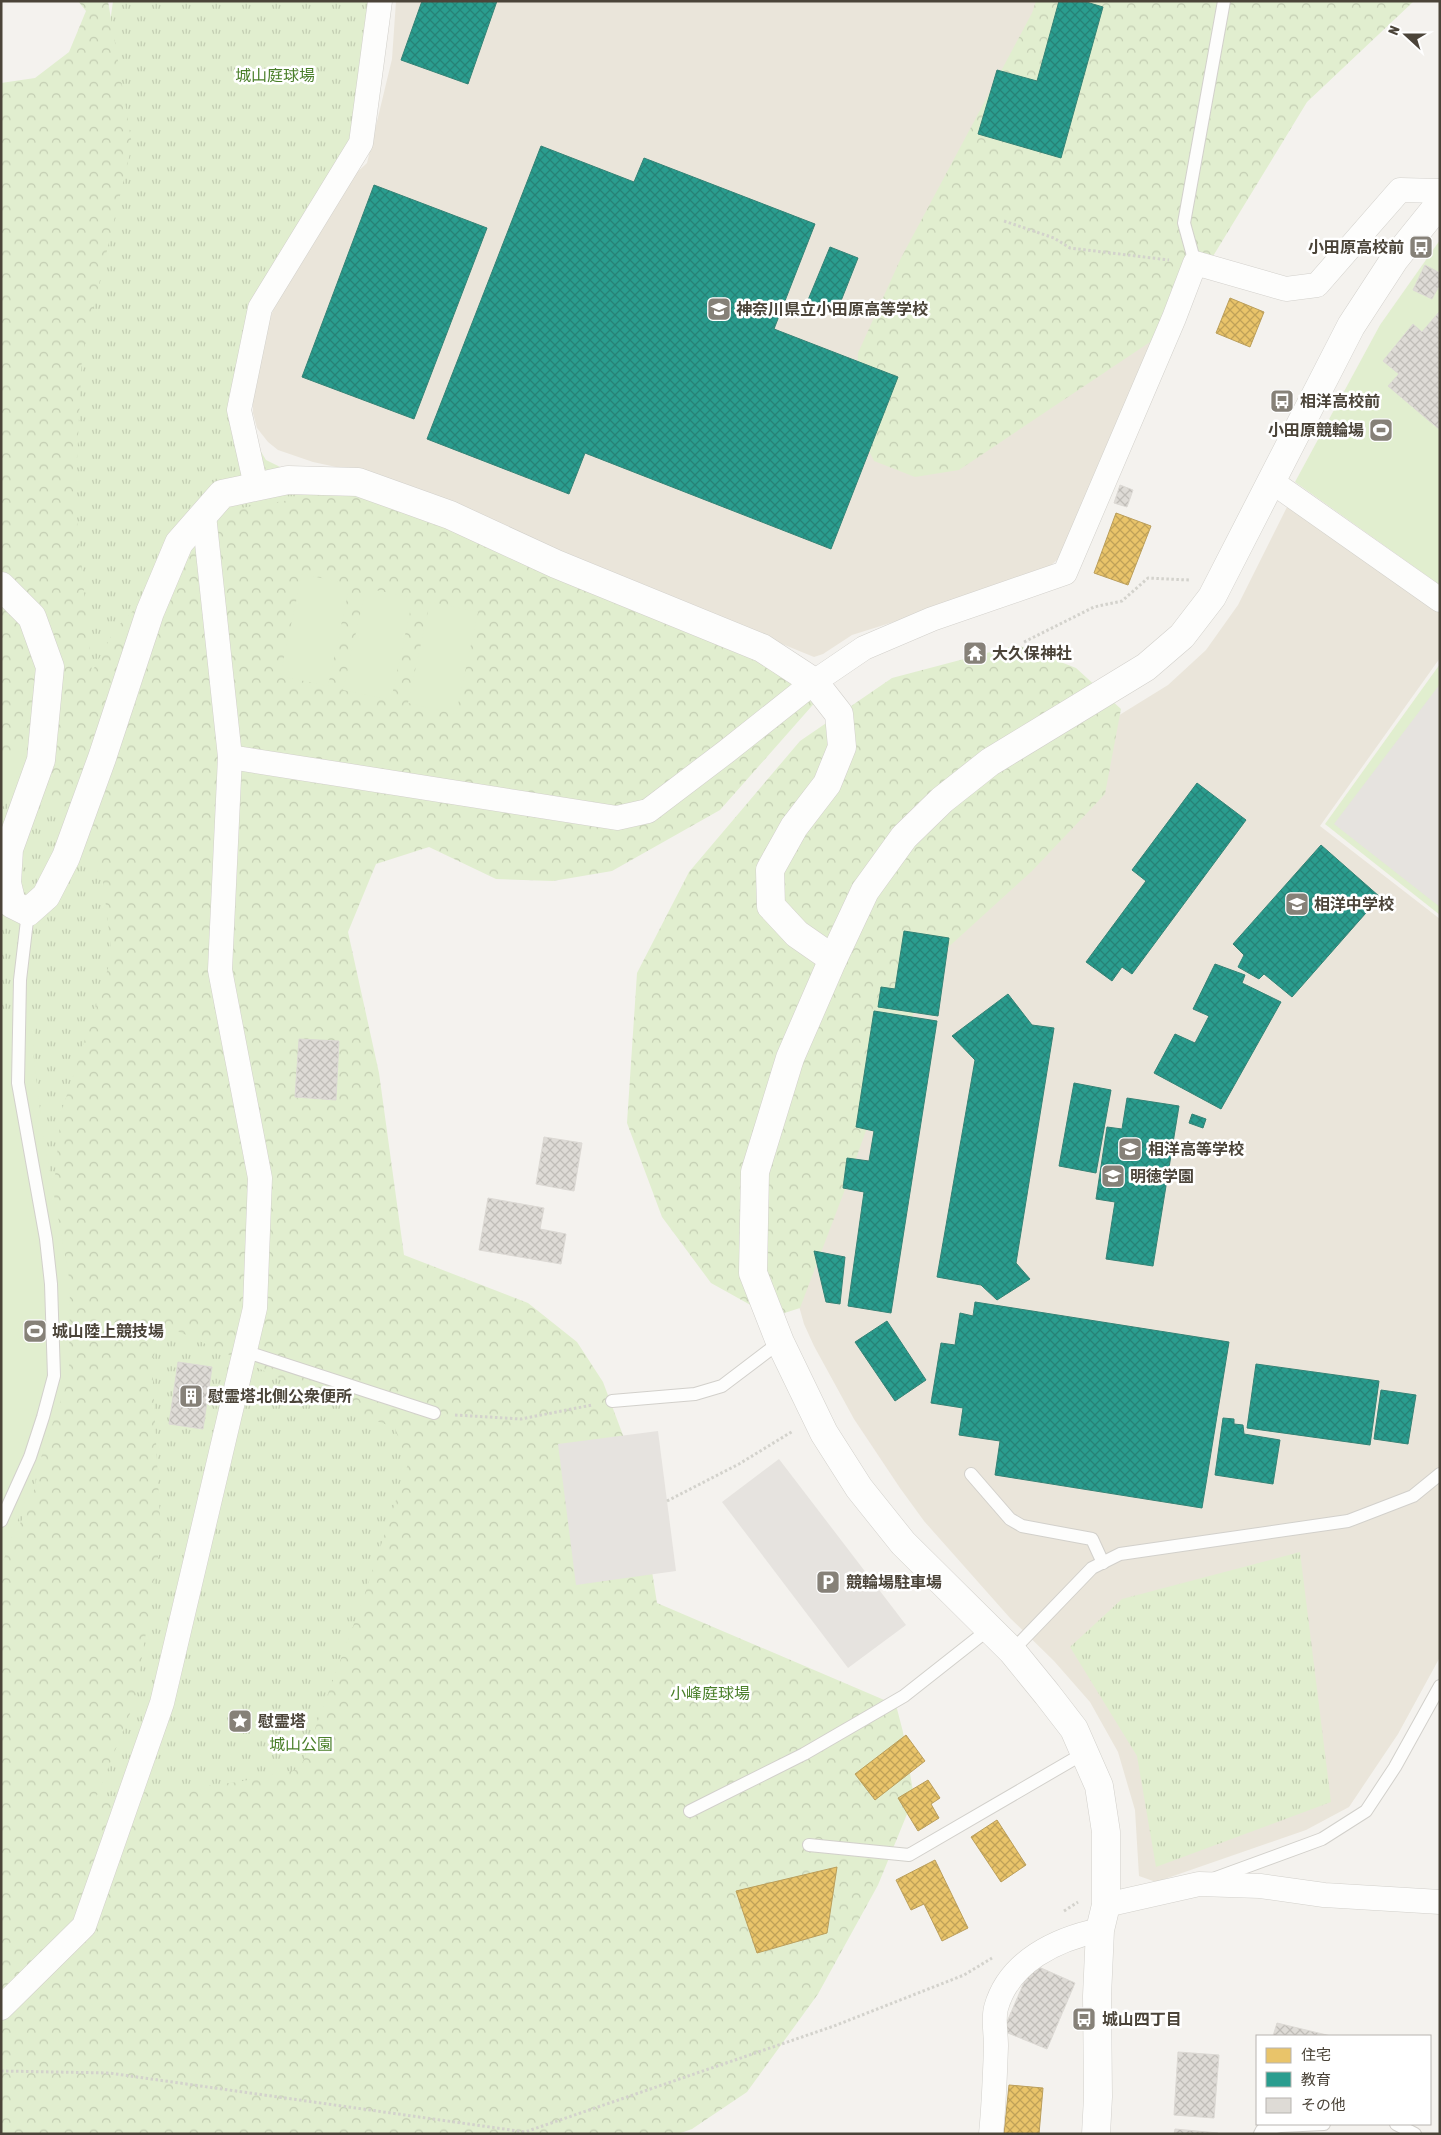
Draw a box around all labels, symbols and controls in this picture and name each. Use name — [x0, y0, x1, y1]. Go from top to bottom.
north arrow — [1381, 10, 1431, 60]
text: N — [1385, 24, 1403, 37]
park label: 城山庭球場 — [235, 66, 315, 84]
bus stop icon: 小田原高校前 — [1408, 234, 1434, 260]
place label: 小田原高校前 — [1308, 238, 1404, 256]
school or university icon: 神奈川県立小田原高等学校 — [706, 296, 732, 322]
place label: 神奈川県立小田原高等学校 — [736, 300, 928, 318]
bus stop icon: 相洋高校前 — [1269, 388, 1295, 414]
place label: 相洋高校前 — [1300, 392, 1380, 410]
sports icon: 小田原競輪場 — [1368, 417, 1394, 443]
place label: 小田原競輪場 — [1268, 421, 1364, 439]
temple icon: 大久保神社 — [962, 640, 988, 666]
place label: 大久保神社 — [992, 644, 1072, 662]
school or university icon: 相洋中学校 — [1284, 891, 1310, 917]
place label: 相洋中学校 — [1314, 895, 1394, 913]
school or university icon: 相洋高等学校 — [1117, 1136, 1143, 1162]
place label: 相洋高等学校 — [1148, 1140, 1244, 1158]
school or university icon: 明徳学園 — [1100, 1163, 1126, 1189]
place label: 明徳学園 — [1130, 1167, 1194, 1185]
sports icon: 城山陸上競技場 — [22, 1318, 48, 1344]
place label: 城山陸上競技場 — [52, 1322, 164, 1340]
building icon: 慰霊塔北側公衆便所 — [178, 1383, 204, 1409]
place label: 慰霊塔北側公衆便所 — [208, 1387, 352, 1405]
parking icon: 競輪場駐車場 — [815, 1569, 841, 1595]
place label: 競輪場駐車場 — [846, 1573, 942, 1591]
park label: 小峰庭球場 — [670, 1684, 750, 1702]
place icon: 慰霊塔 — [227, 1708, 253, 1734]
place label: 慰霊塔 — [258, 1712, 306, 1730]
park label: 城山公園 — [269, 1735, 333, 1753]
bus stop icon: 城山四丁目 — [1071, 2006, 1097, 2032]
place label: 城山四丁目 — [1102, 2010, 1182, 2028]
legend — [1256, 2035, 1431, 2125]
text: 住宅 — [1301, 2046, 1331, 2063]
text: 教育 — [1301, 2071, 1331, 2088]
text: その他 — [1301, 2096, 1346, 2113]

